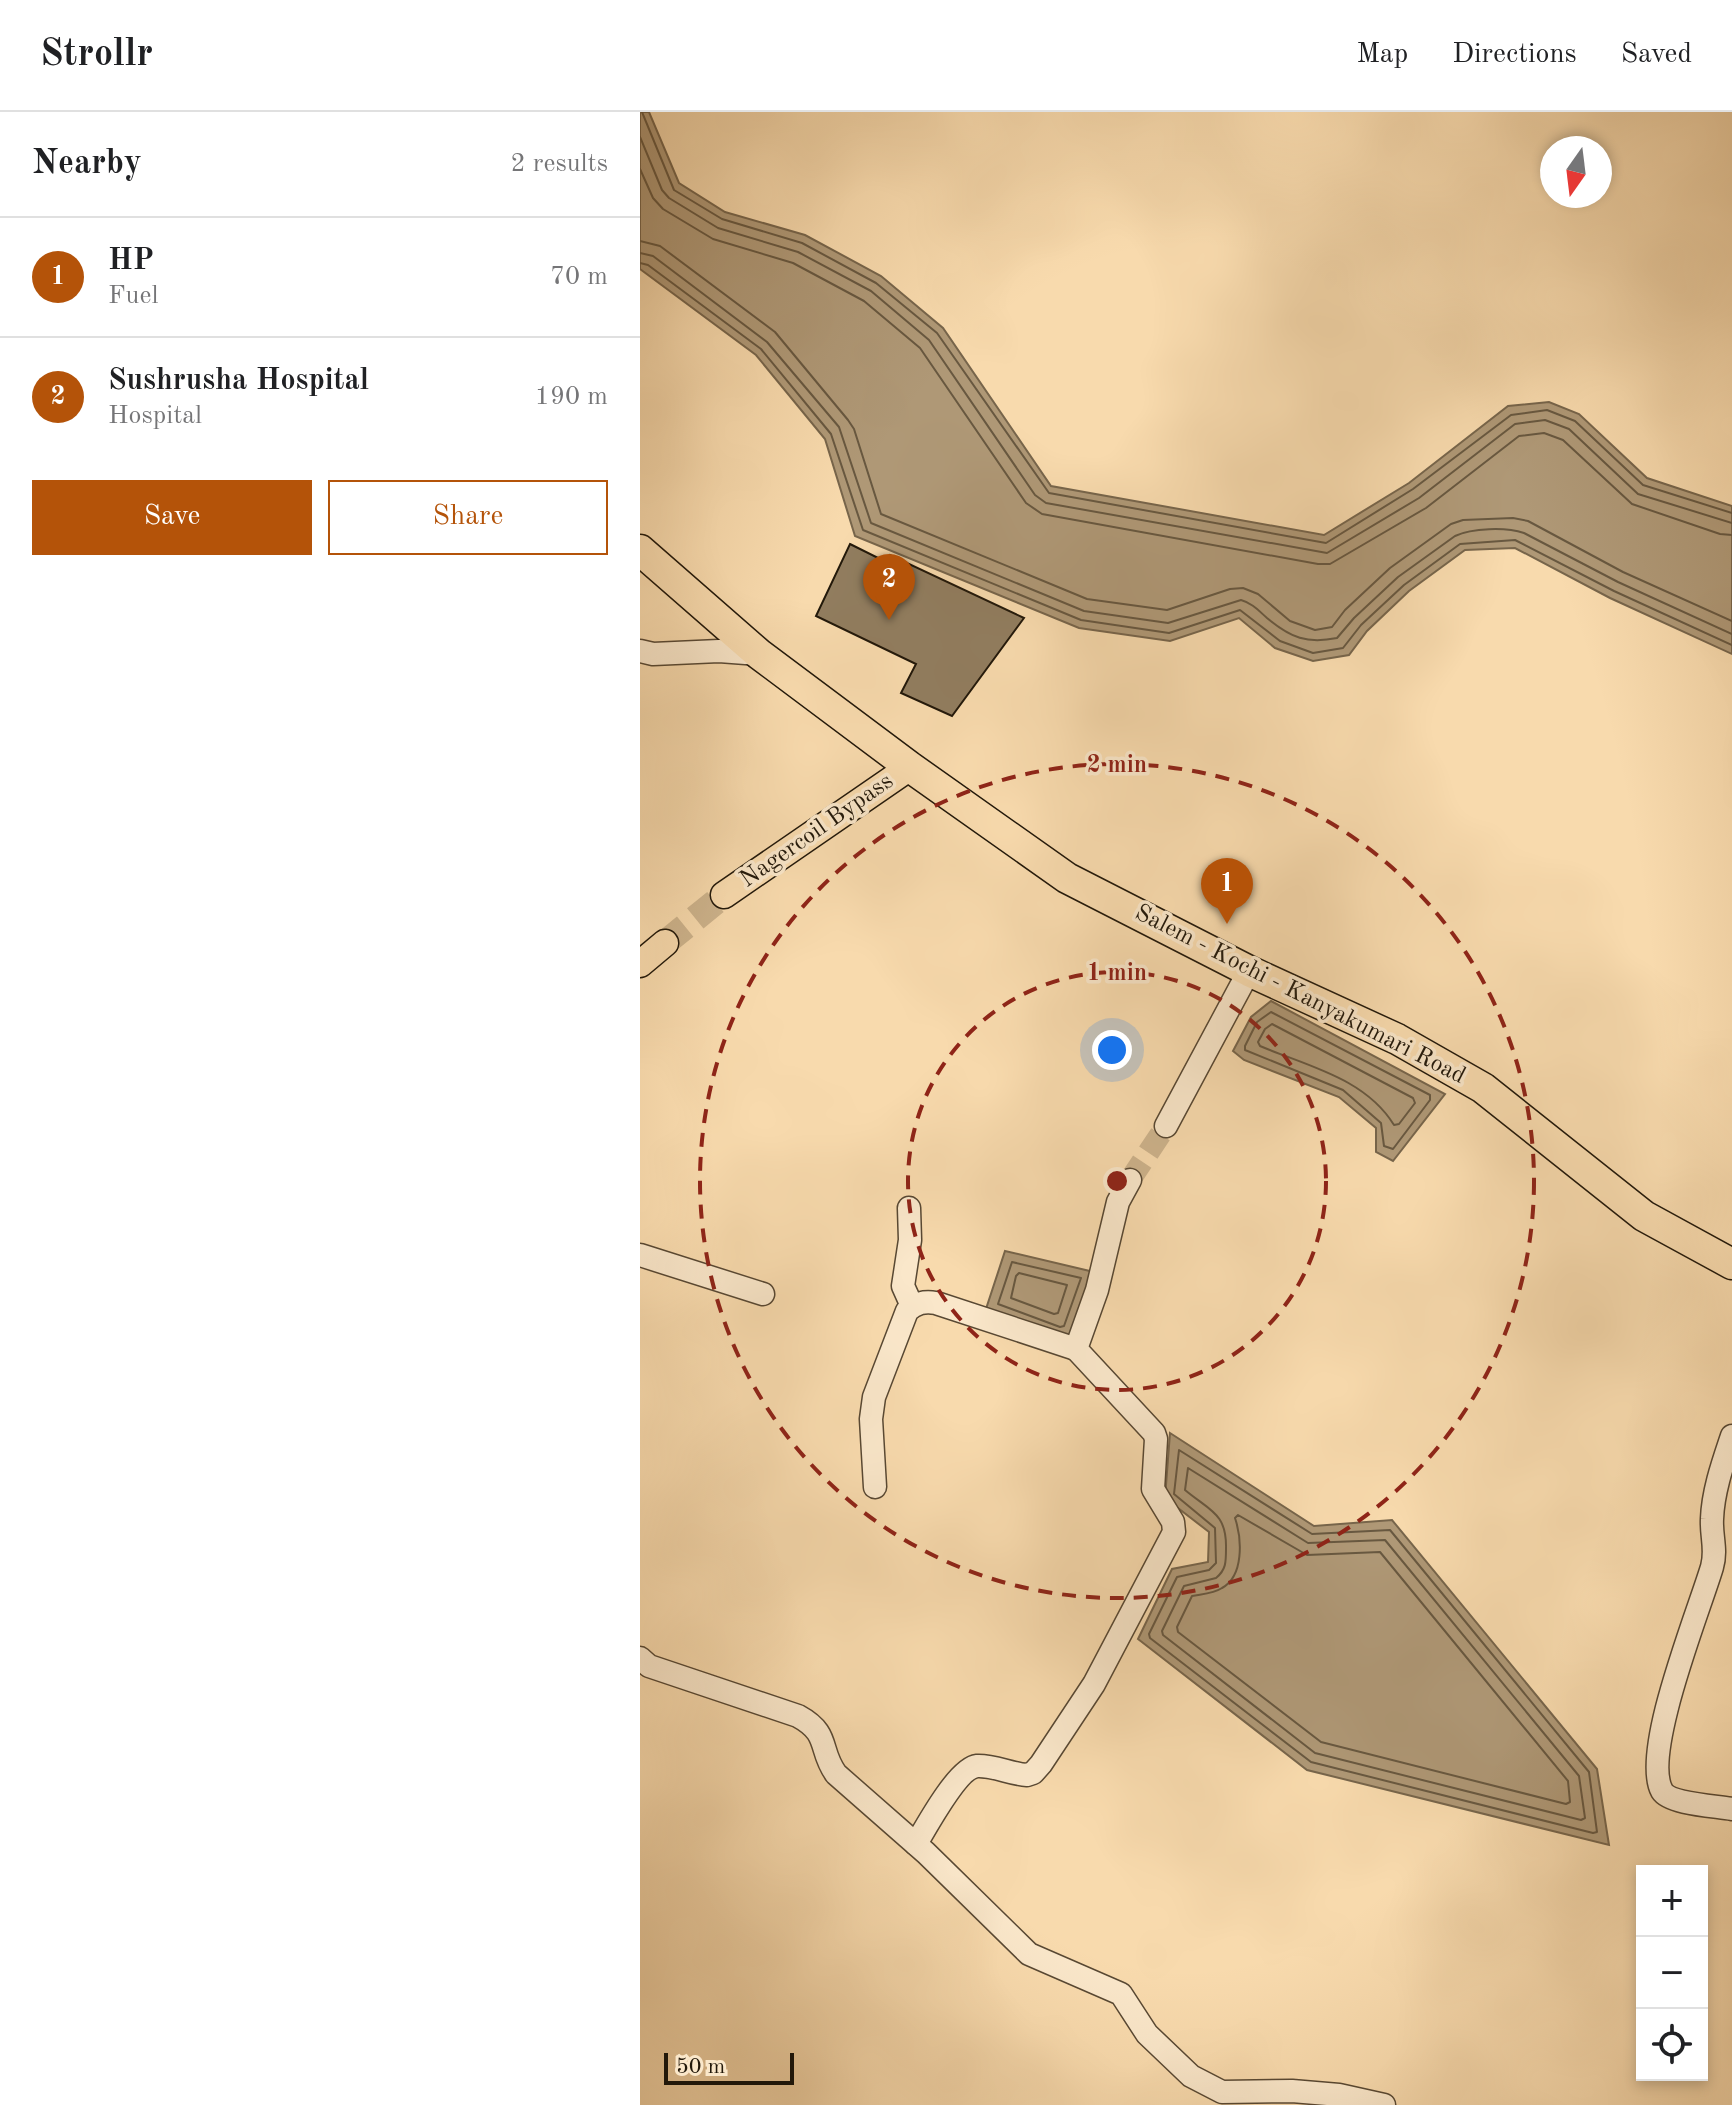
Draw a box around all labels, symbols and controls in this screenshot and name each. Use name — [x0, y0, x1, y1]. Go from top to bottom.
text: Strollr — [40, 36, 153, 74]
text: Map — [1356, 41, 1408, 69]
text: Directions — [1452, 41, 1577, 69]
text: Saved — [1621, 41, 1692, 69]
north arrow — [1540, 136, 1612, 208]
text: Nearby — [32, 147, 142, 181]
text: 2 results — [510, 151, 608, 177]
text: HP — [108, 246, 154, 276]
text: 1 — [50, 264, 66, 290]
text: 70 m — [550, 264, 608, 290]
text: Fuel — [108, 283, 158, 309]
text: Sushrusha Hospital — [108, 366, 369, 396]
text: 2 — [50, 384, 66, 410]
text: 190 m — [535, 384, 608, 410]
text: Hospital — [108, 403, 202, 429]
button: Save — [32, 480, 312, 555]
button: Share — [328, 480, 608, 555]
pin: 2 — [863, 554, 915, 620]
text: 2 min — [1087, 754, 1147, 778]
street label: Nagercoil Bypass — [736, 769, 898, 893]
pin: 1 — [1201, 858, 1253, 924]
street label: Salem - Kochi - Kanyakumari Road — [1131, 901, 1469, 1089]
text: 1 min — [1087, 962, 1147, 986]
your location — [1092, 1030, 1132, 1070]
centre of rings — [1103, 1167, 1131, 1195]
map controls — [1636, 1865, 1708, 2081]
button: + — [1636, 1865, 1708, 1937]
button: − — [1636, 1937, 1708, 2009]
button: locate — [1636, 2009, 1708, 2081]
scale bar — [664, 2049, 794, 2085]
text: 50 m — [676, 2056, 725, 2078]

